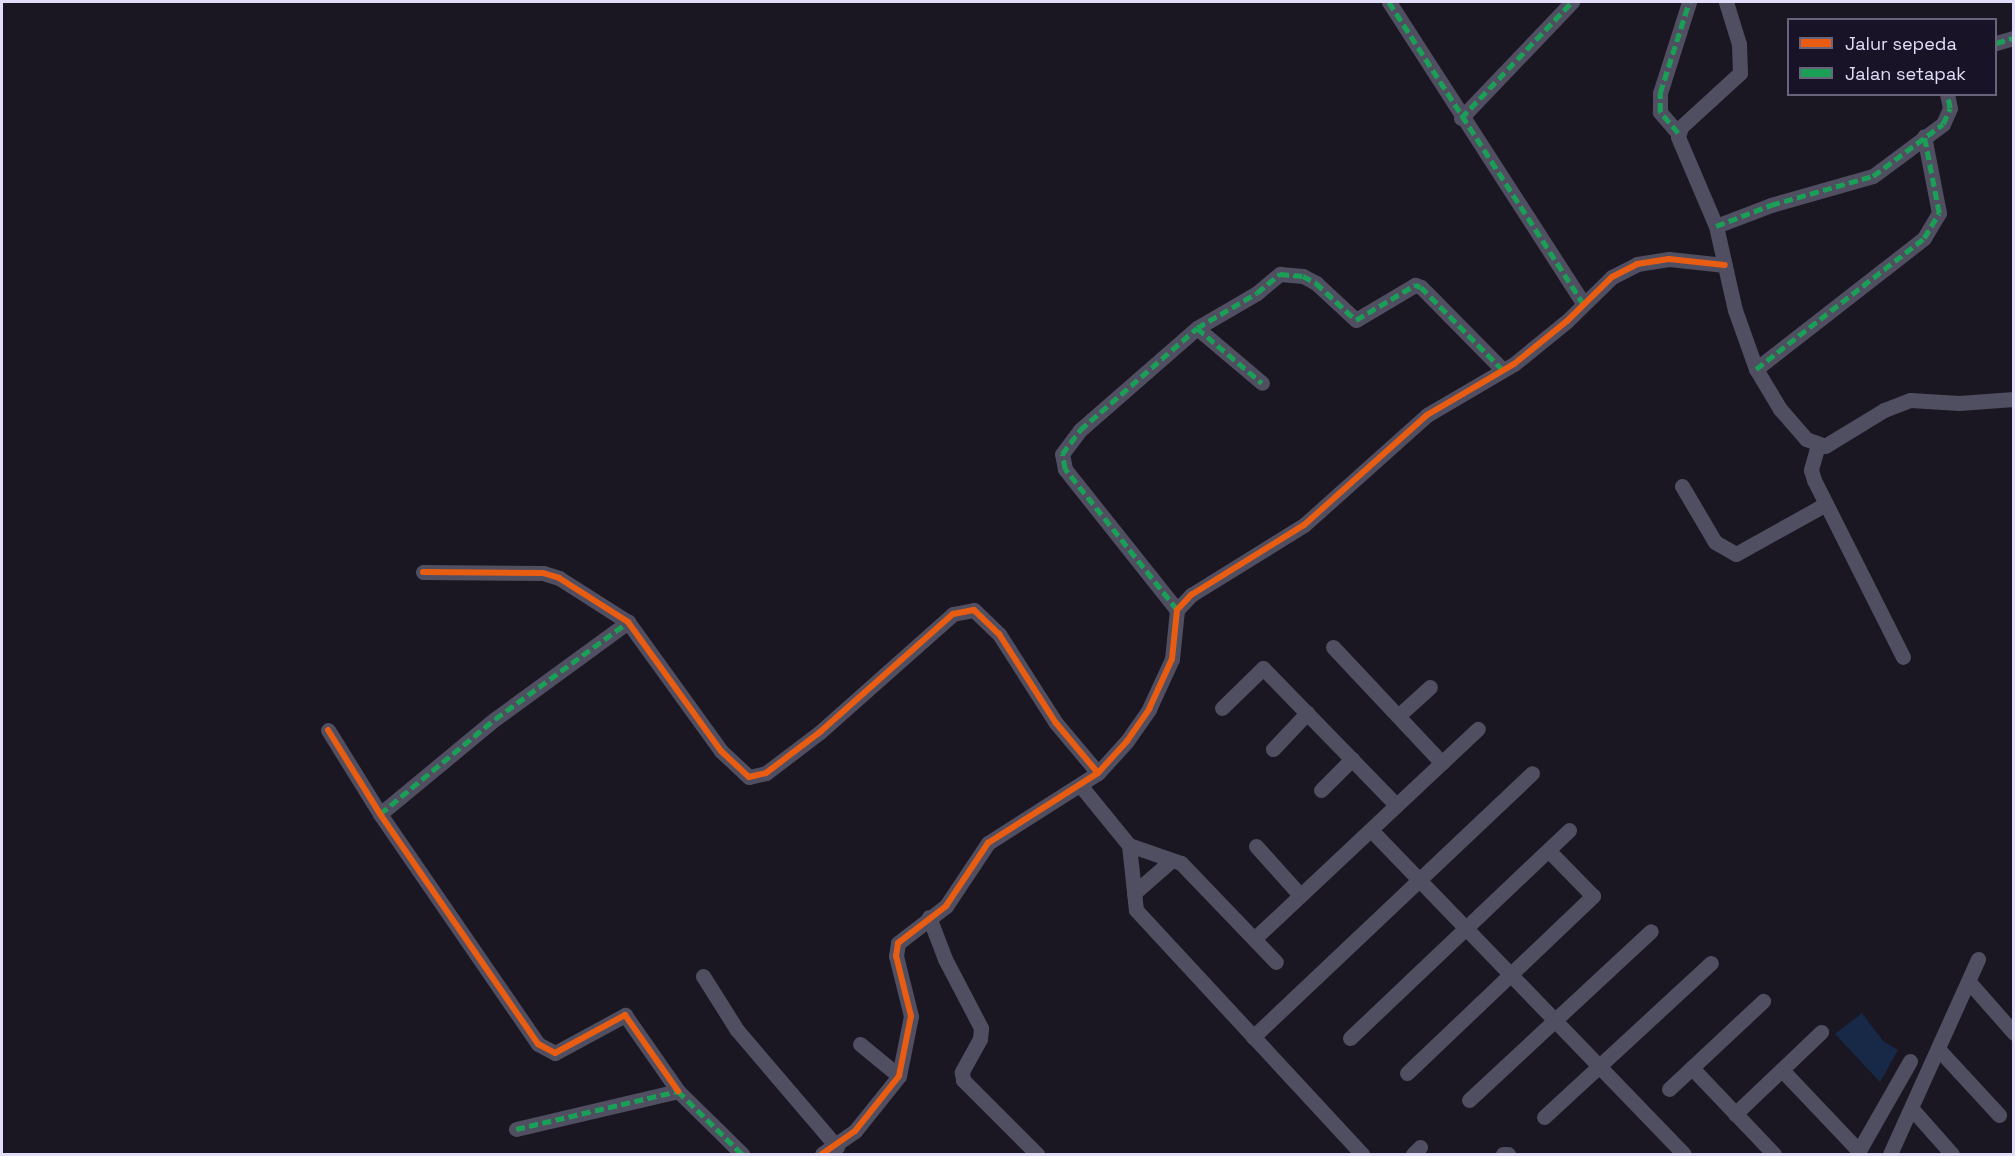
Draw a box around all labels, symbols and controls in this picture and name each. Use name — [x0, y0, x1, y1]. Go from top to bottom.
legend — [1787, 18, 1997, 96]
text: Jalur sepeda — [1845, 32, 1957, 55]
text: Jalan setapak — [1845, 62, 1966, 85]

